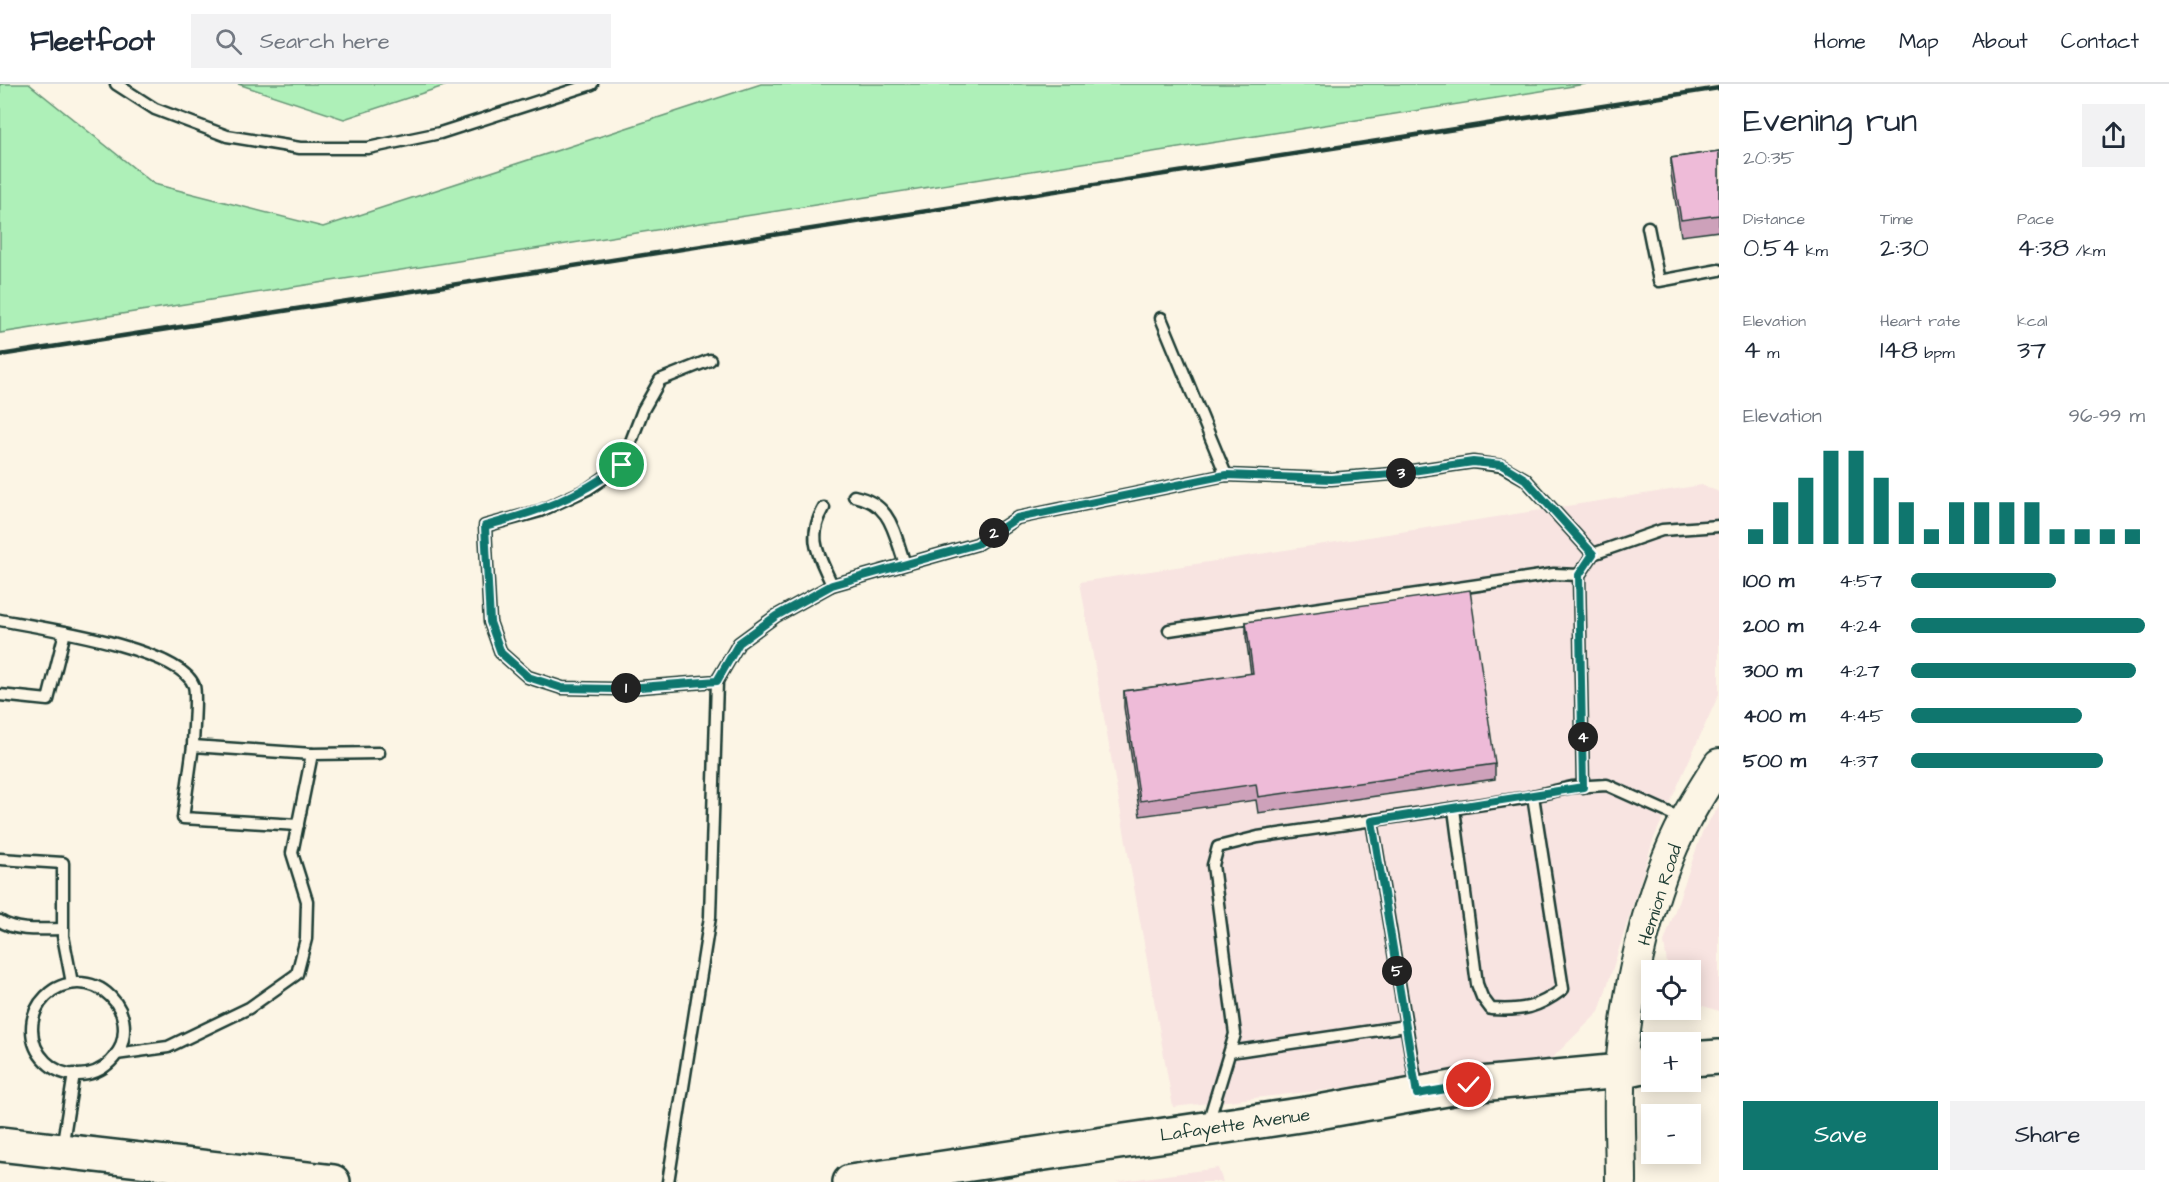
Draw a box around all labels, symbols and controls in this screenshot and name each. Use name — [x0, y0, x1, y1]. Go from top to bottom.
search box — [191, 14, 611, 68]
text: Fleetfoot — [30, 22, 155, 61]
icon: search — [212, 25, 245, 58]
text: Search here — [260, 26, 390, 57]
text: Home — [1814, 27, 1866, 56]
text: Map — [1899, 27, 1939, 56]
text: About — [1972, 27, 2028, 56]
text: Contact — [2061, 27, 2139, 56]
text: Evening run — [1743, 98, 1917, 144]
button: share — [2082, 104, 2145, 167]
text: 20:35 — [1743, 144, 1795, 172]
text: Distance — [1743, 208, 1805, 230]
text: Time — [1880, 208, 1914, 230]
text: Pace — [2017, 208, 2054, 230]
text: 0.54 — [1743, 230, 1799, 266]
text: 2:30 — [1880, 230, 1929, 266]
text: 4:38 — [2017, 230, 2069, 266]
text: km — [1799, 240, 1828, 262]
text: /km — [2069, 240, 2105, 262]
text: Elevation — [1743, 310, 1806, 332]
text: Heart rate — [1880, 310, 1960, 332]
text: kcal — [2017, 310, 2048, 332]
text: 4 — [1743, 332, 1761, 368]
text: 148 — [1880, 332, 1918, 368]
text: 37 — [2017, 332, 2046, 368]
text: m — [1761, 342, 1780, 364]
text: bpm — [1918, 342, 1955, 364]
text: Elevation — [1743, 402, 1822, 430]
text: 96–99 m — [2069, 402, 2145, 430]
pin — [596, 439, 647, 490]
icon: arrive — [605, 448, 638, 481]
pin: 3 — [1386, 458, 1416, 488]
text: 3 — [1397, 462, 1405, 484]
pin: 2 — [979, 518, 1009, 548]
text: 2 — [989, 522, 999, 544]
text: 100 m — [1743, 567, 1794, 595]
text: 4:57 — [1839, 567, 1882, 595]
text: 200 m — [1743, 612, 1803, 640]
text: 4:24 — [1839, 612, 1881, 640]
text: 300 m — [1743, 657, 1802, 685]
text: 4:27 — [1839, 657, 1880, 685]
pin: 1 — [611, 673, 641, 703]
text: 1 — [625, 677, 627, 699]
text: 400 m — [1743, 702, 1805, 730]
text: 4:45 — [1839, 702, 1884, 730]
pin: 4 — [1568, 722, 1598, 752]
text: 4 — [1578, 726, 1588, 748]
text: 500 m — [1743, 747, 1806, 775]
text: 4:37 — [1839, 747, 1878, 775]
street label: Hemion Road — [1632, 841, 1688, 949]
pin: 5 — [1382, 956, 1412, 986]
text: 5 — [1391, 960, 1403, 982]
map controls — [1641, 960, 1701, 1164]
button: locate — [1641, 960, 1701, 1020]
button: + — [1641, 1032, 1701, 1092]
pin — [1443, 1059, 1494, 1110]
icon: check — [1452, 1068, 1485, 1101]
button: Save — [1743, 1101, 1938, 1170]
button: Share — [1950, 1101, 2145, 1170]
street label: Lafayette Avenue — [1158, 1102, 1312, 1149]
button: − — [1641, 1104, 1701, 1164]

